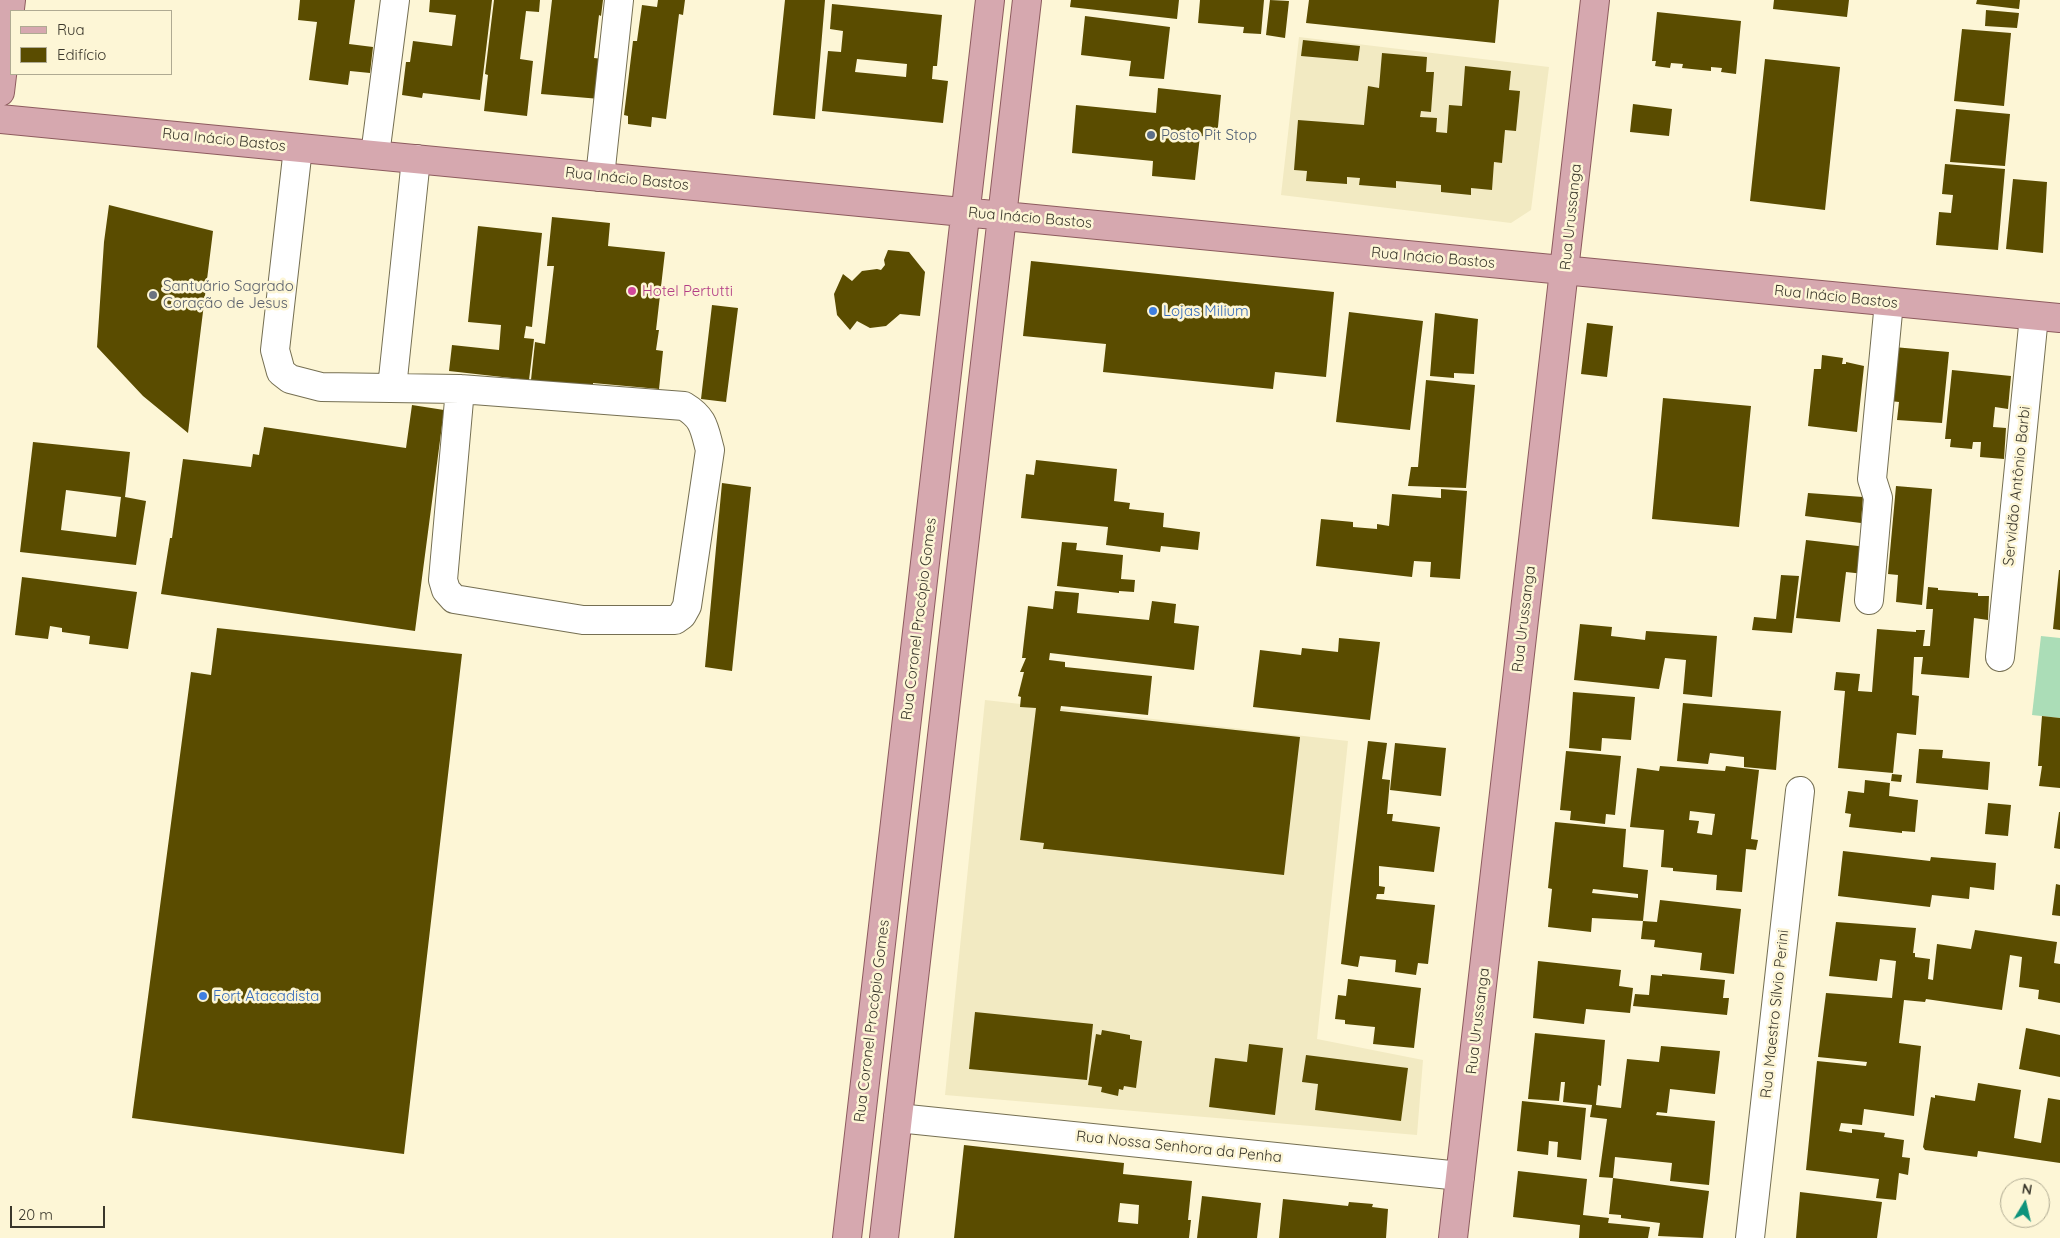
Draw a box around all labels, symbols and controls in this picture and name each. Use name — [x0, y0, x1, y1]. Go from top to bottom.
legend — [10, 10, 172, 75]
text: Rua — [57, 20, 85, 39]
text: Edifício — [57, 45, 106, 64]
street label: Rua Inácio Bastos — [161, 125, 287, 155]
place label: Posto Pit Stop — [1161, 126, 1257, 144]
marker: Posto Pit Stop — [1145, 129, 1157, 141]
street label: Rua Urussanga — [1556, 163, 1586, 271]
street label: Rua Inácio Bastos — [564, 164, 690, 194]
street label: Rua Inácio Bastos — [967, 204, 1093, 232]
street label: Rua Inácio Bastos — [1370, 244, 1496, 272]
place label: Santuário Sagrado Coração de Jesus — [163, 277, 294, 312]
place label: Hotel Pertutti — [642, 282, 733, 300]
street label: Rua Inácio Bastos — [1773, 282, 1899, 312]
marker: Hotel Pertutti — [626, 285, 638, 297]
marker: Santuário Sagrado Coração de Jesus — [147, 289, 159, 301]
place label: Lojas Milium — [1163, 302, 1249, 320]
marker: Lojas Milium — [1147, 305, 1159, 317]
street label: Servidão Antônio Barbi — [2000, 405, 2034, 567]
street label: Rua Coronel Procópio Gomes — [898, 517, 940, 721]
street label: Rua Urussanga — [1509, 565, 1539, 673]
street label: Rua Coronel Procópio Gomes — [851, 919, 893, 1123]
street label: Rua Maestro Sílvio Perini — [1757, 929, 1793, 1099]
street label: Rua Urussanga — [1463, 967, 1493, 1075]
place label: Fort Atacadista — [213, 987, 319, 1005]
marker: Fort Atacadista — [197, 990, 209, 1002]
street label: Rua Nossa Senhora da Penha — [1075, 1127, 1283, 1167]
north arrow — [2000, 1178, 2050, 1228]
text: N — [2021, 1179, 2034, 1199]
scale bar — [12, 1196, 108, 1228]
text: 20 m — [18, 1205, 53, 1224]

